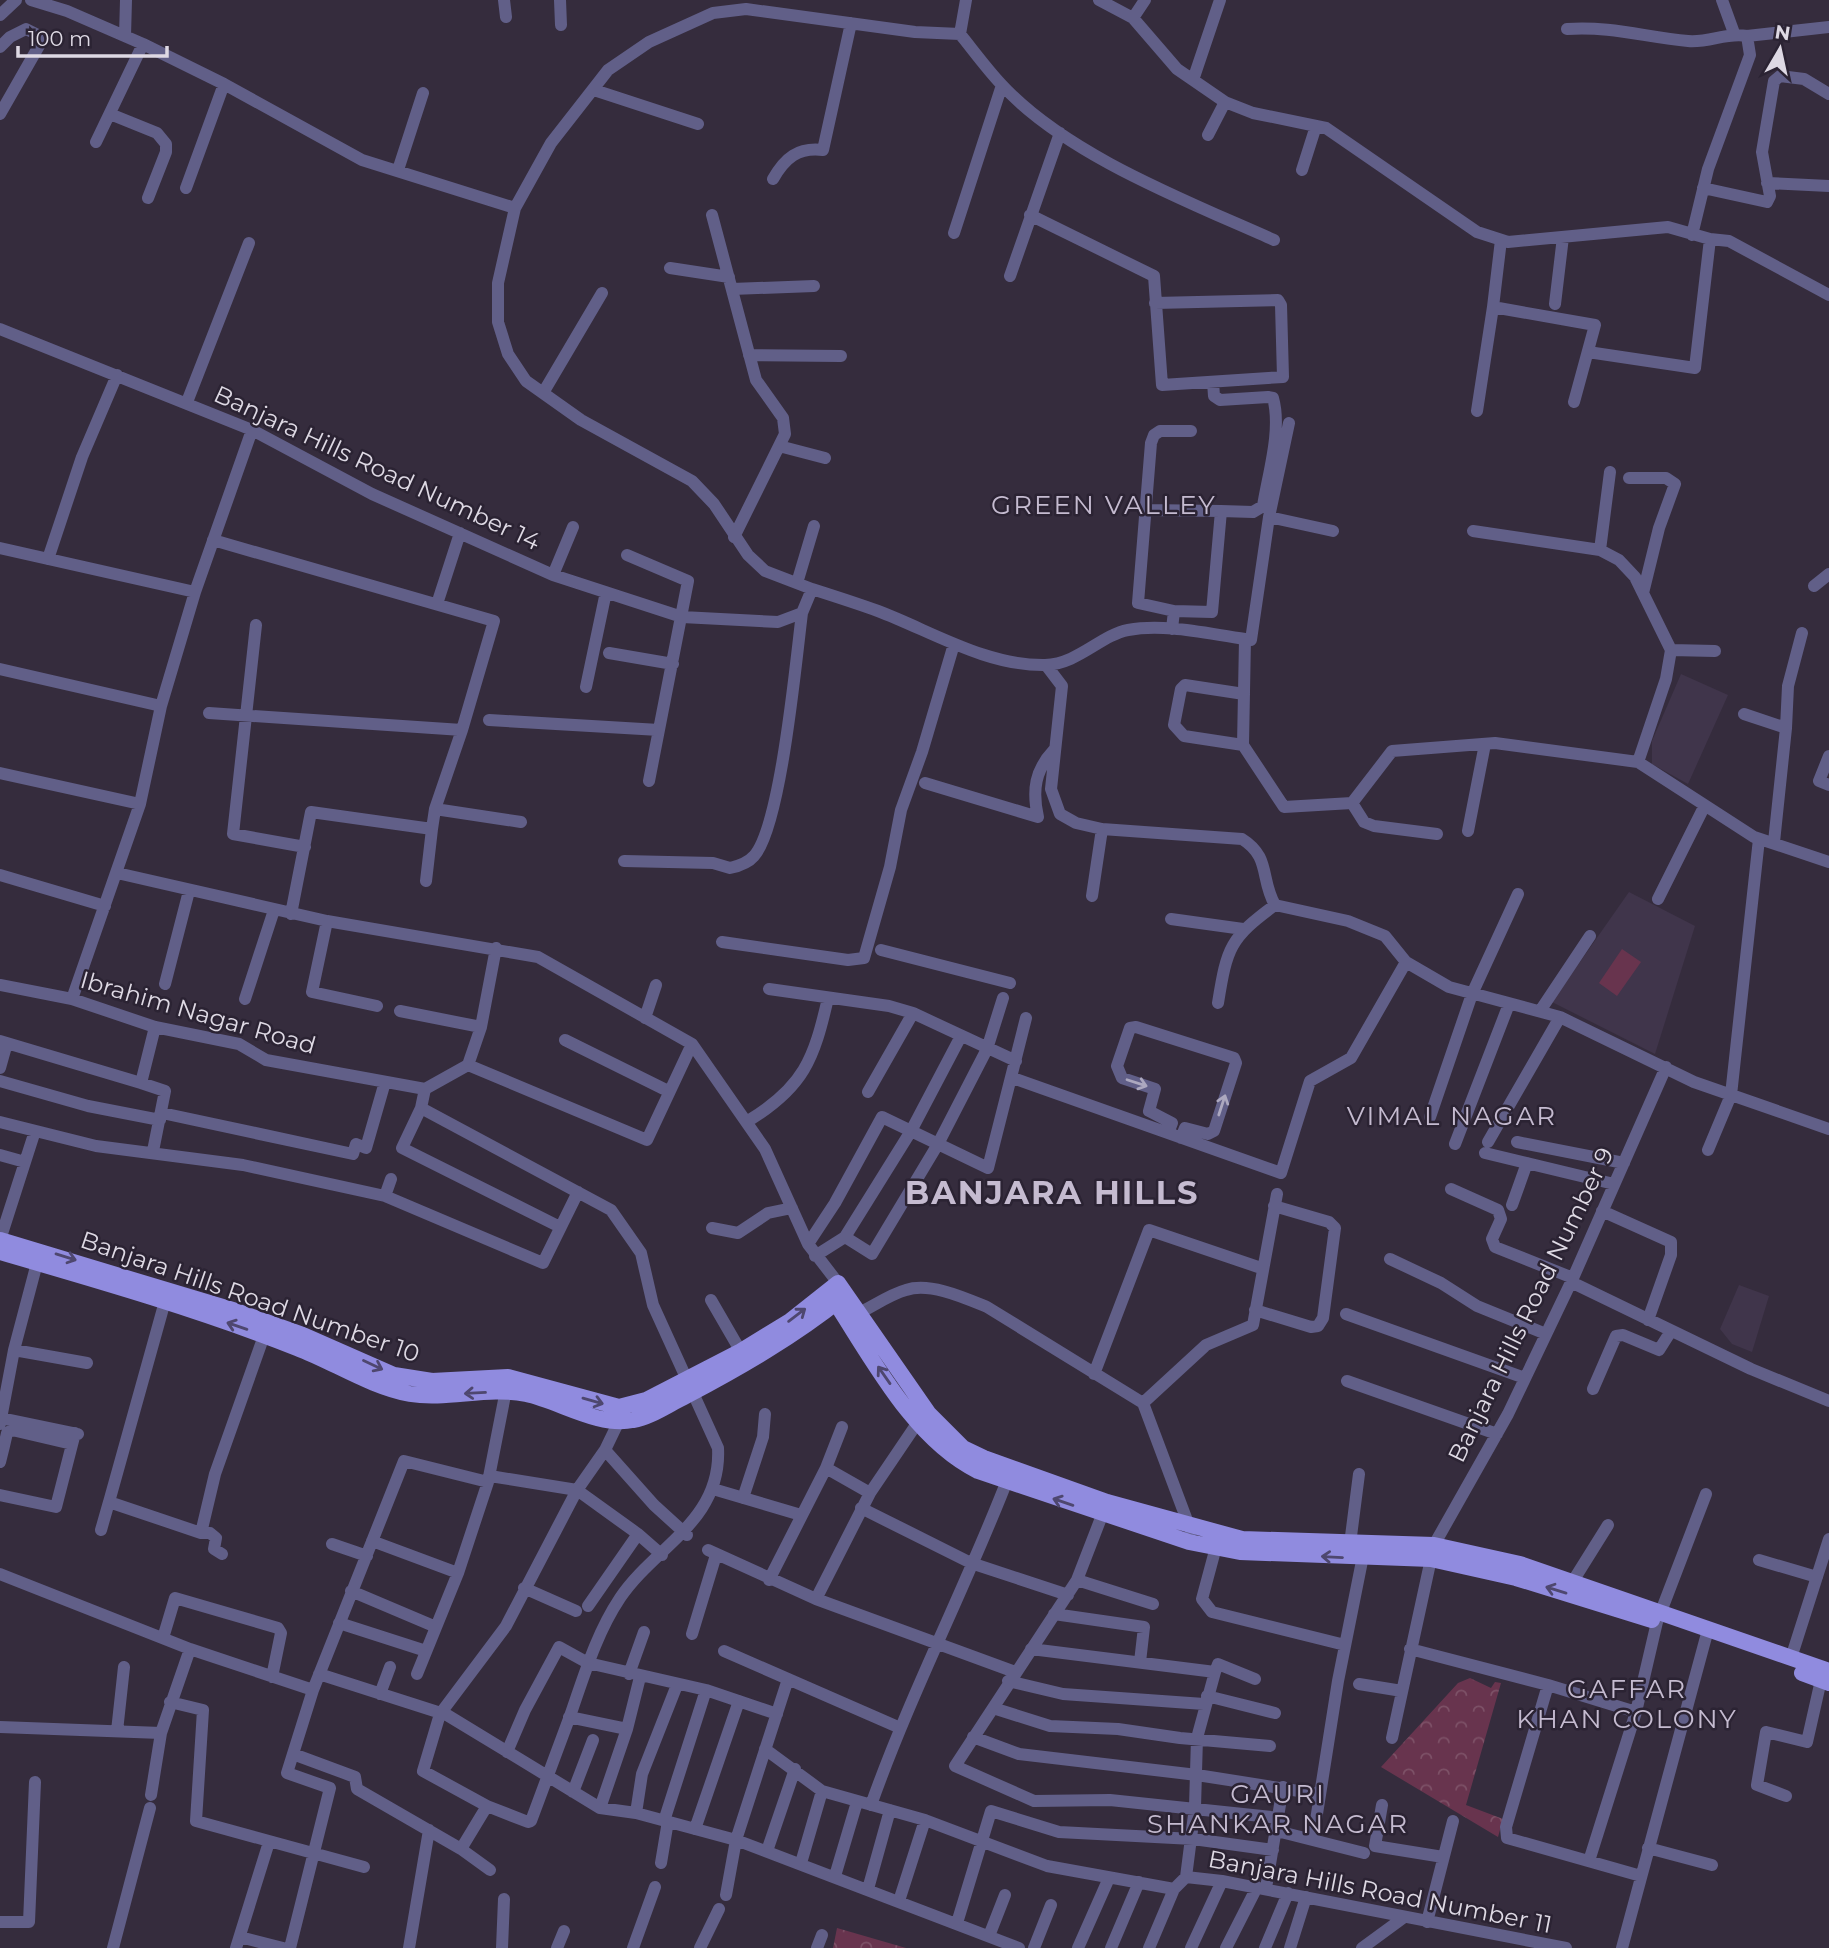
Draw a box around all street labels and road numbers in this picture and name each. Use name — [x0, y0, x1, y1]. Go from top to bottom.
street label: Banjara Hills Road Number 14 — [210, 379, 545, 556]
street label: Ibrahim Nagar Road — [77, 965, 319, 1060]
street label: Banjara Hills Road Number 9 — [1442, 1143, 1620, 1467]
street label: Banjara Hills Road Number 10 — [77, 1225, 423, 1368]
street label: Banjara Hills Road Number 11 — [1206, 1844, 1554, 1939]

